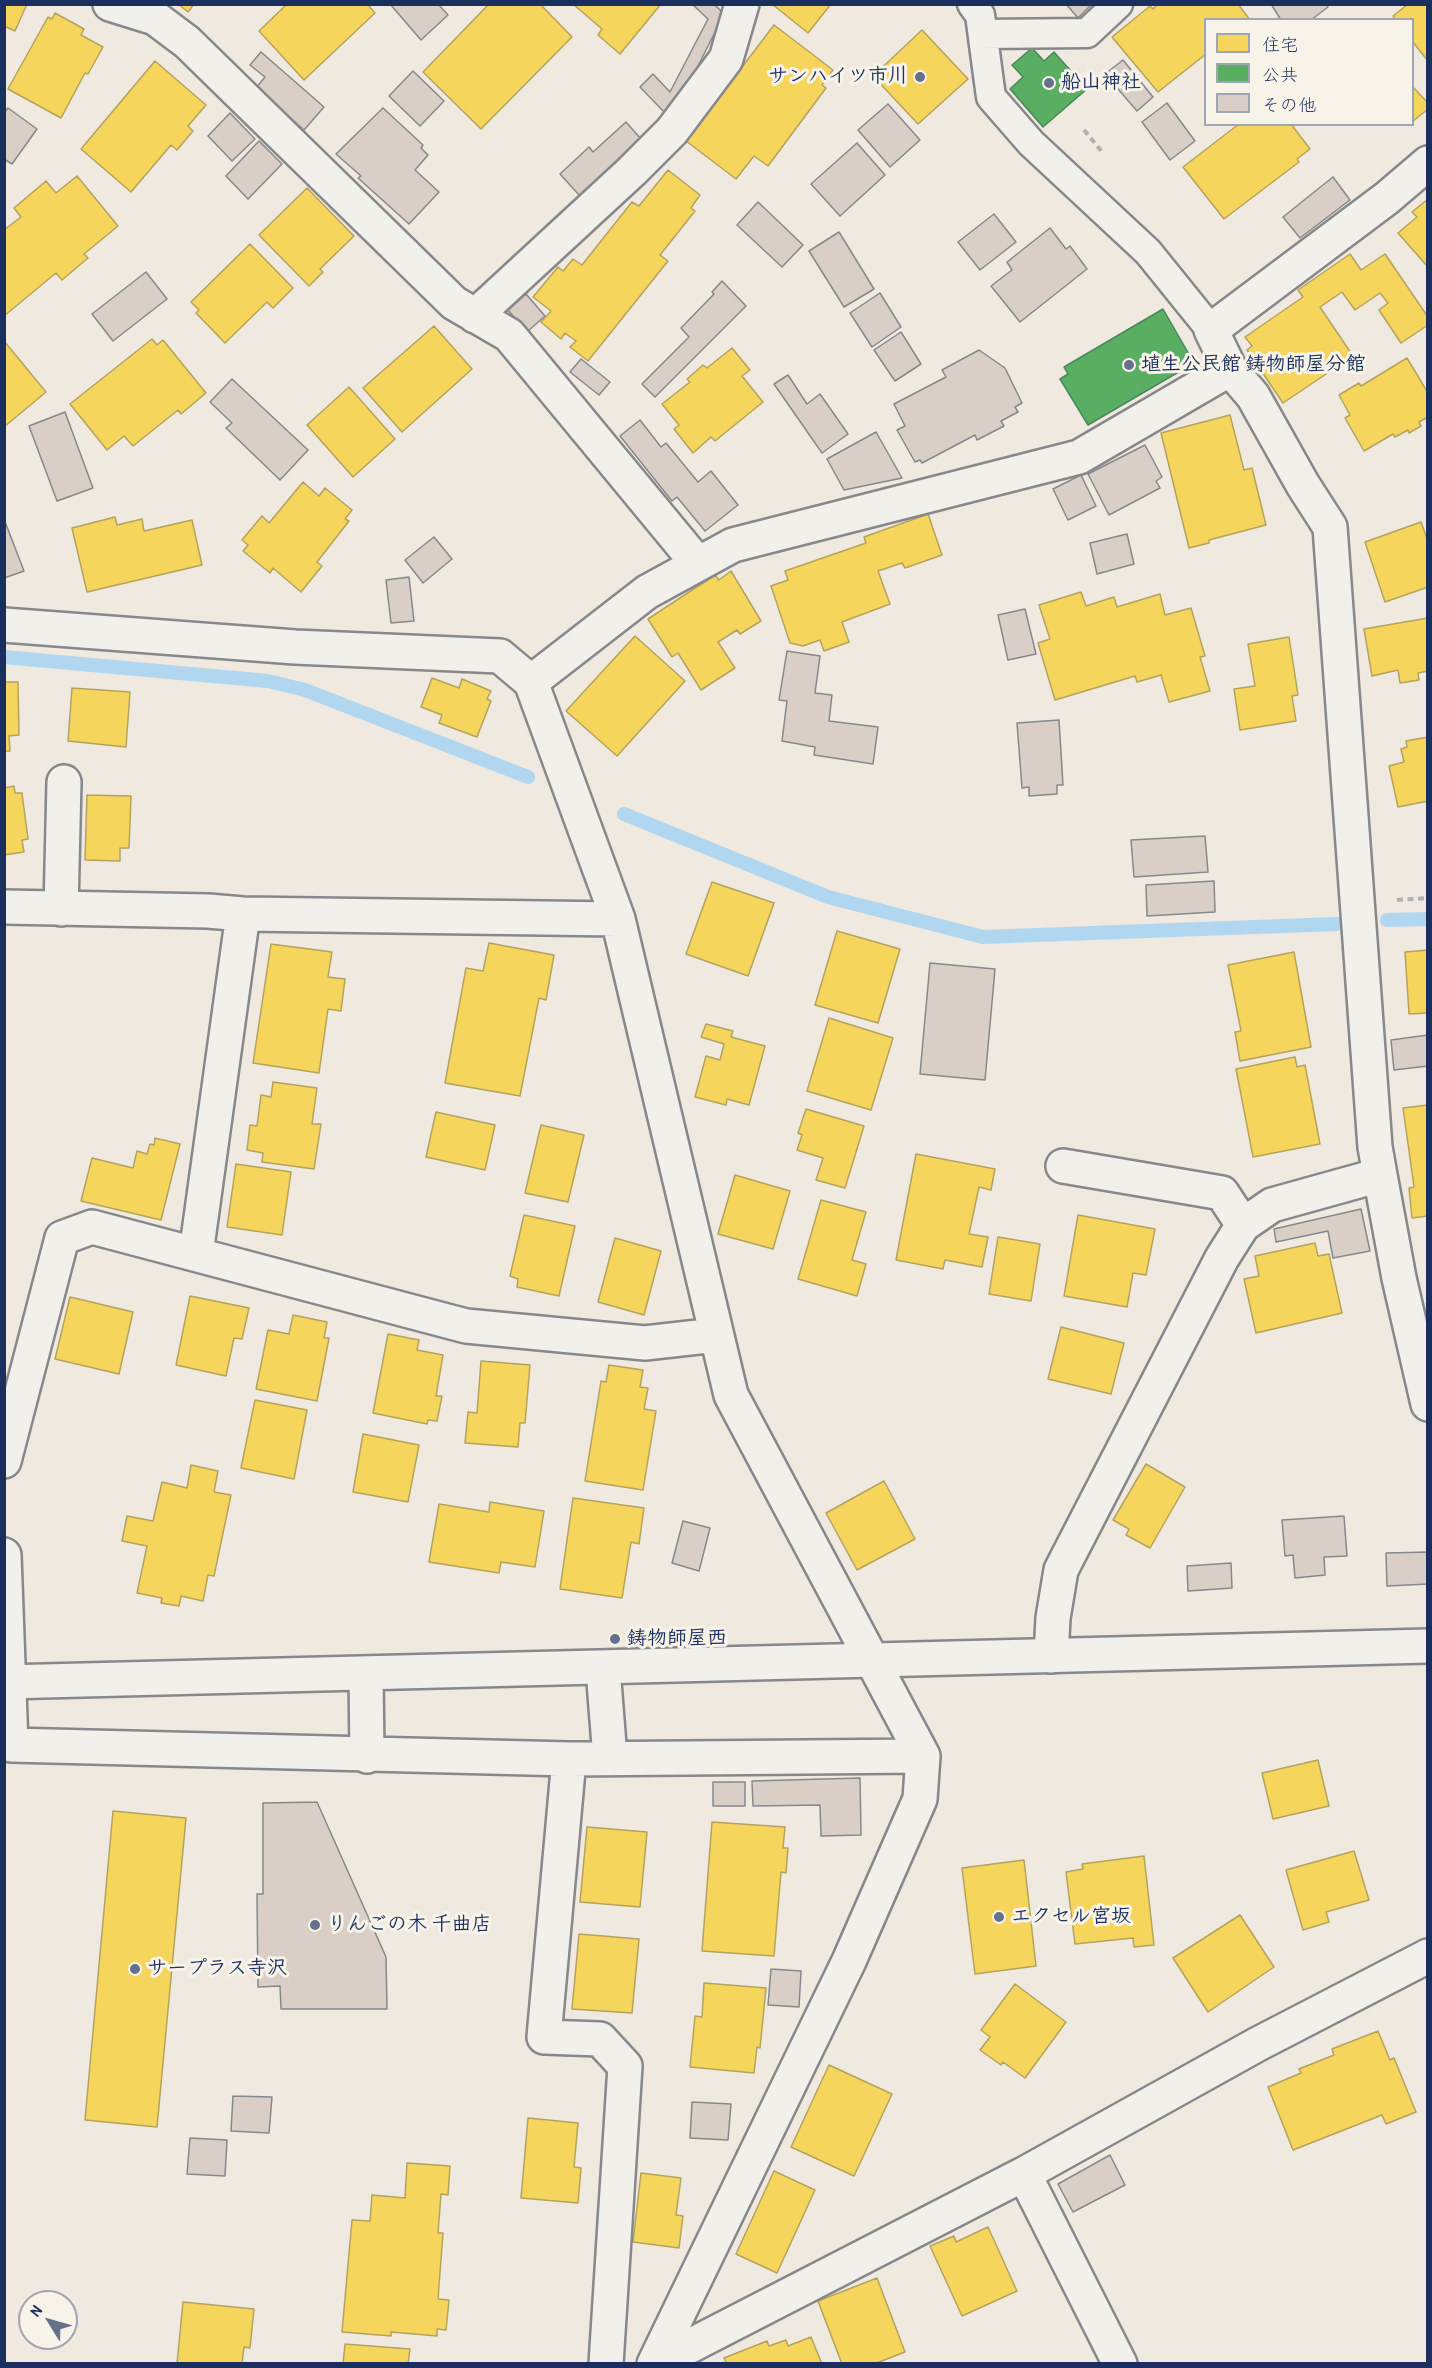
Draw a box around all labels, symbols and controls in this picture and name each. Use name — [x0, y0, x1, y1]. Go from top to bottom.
legend — [1204, 18, 1414, 126]
text: 住宅 — [1262, 32, 1298, 57]
text: 公共 — [1262, 62, 1298, 87]
place label: サンハイツ市川 — [768, 65, 908, 89]
marker: サンハイツ市川 — [913, 70, 927, 84]
place label: 船山神社 — [1061, 71, 1141, 95]
marker: 船山神社 — [1042, 76, 1056, 90]
text: その他 — [1262, 92, 1316, 117]
place label: 埴生公民館 鋳物師屋分館 — [1141, 353, 1366, 377]
marker: 埴生公民館 鋳物師屋分館 — [1122, 358, 1136, 372]
place label: 鋳物師屋西 — [627, 1627, 727, 1651]
marker: 鋳物師屋西 — [608, 1632, 622, 1646]
place label: エクセル宮坂 — [1011, 1905, 1131, 1929]
marker: エクセル宮坂 — [992, 1910, 1006, 1924]
place label: りんごの木 千曲店 — [327, 1913, 492, 1937]
marker: りんごの木 千曲店 — [308, 1918, 322, 1932]
place label: サープラス寺沢 — [147, 1957, 287, 1981]
marker: サープラス寺沢 — [128, 1962, 142, 1976]
north arrow — [18, 2290, 78, 2350]
text: N — [24, 2300, 47, 2320]

